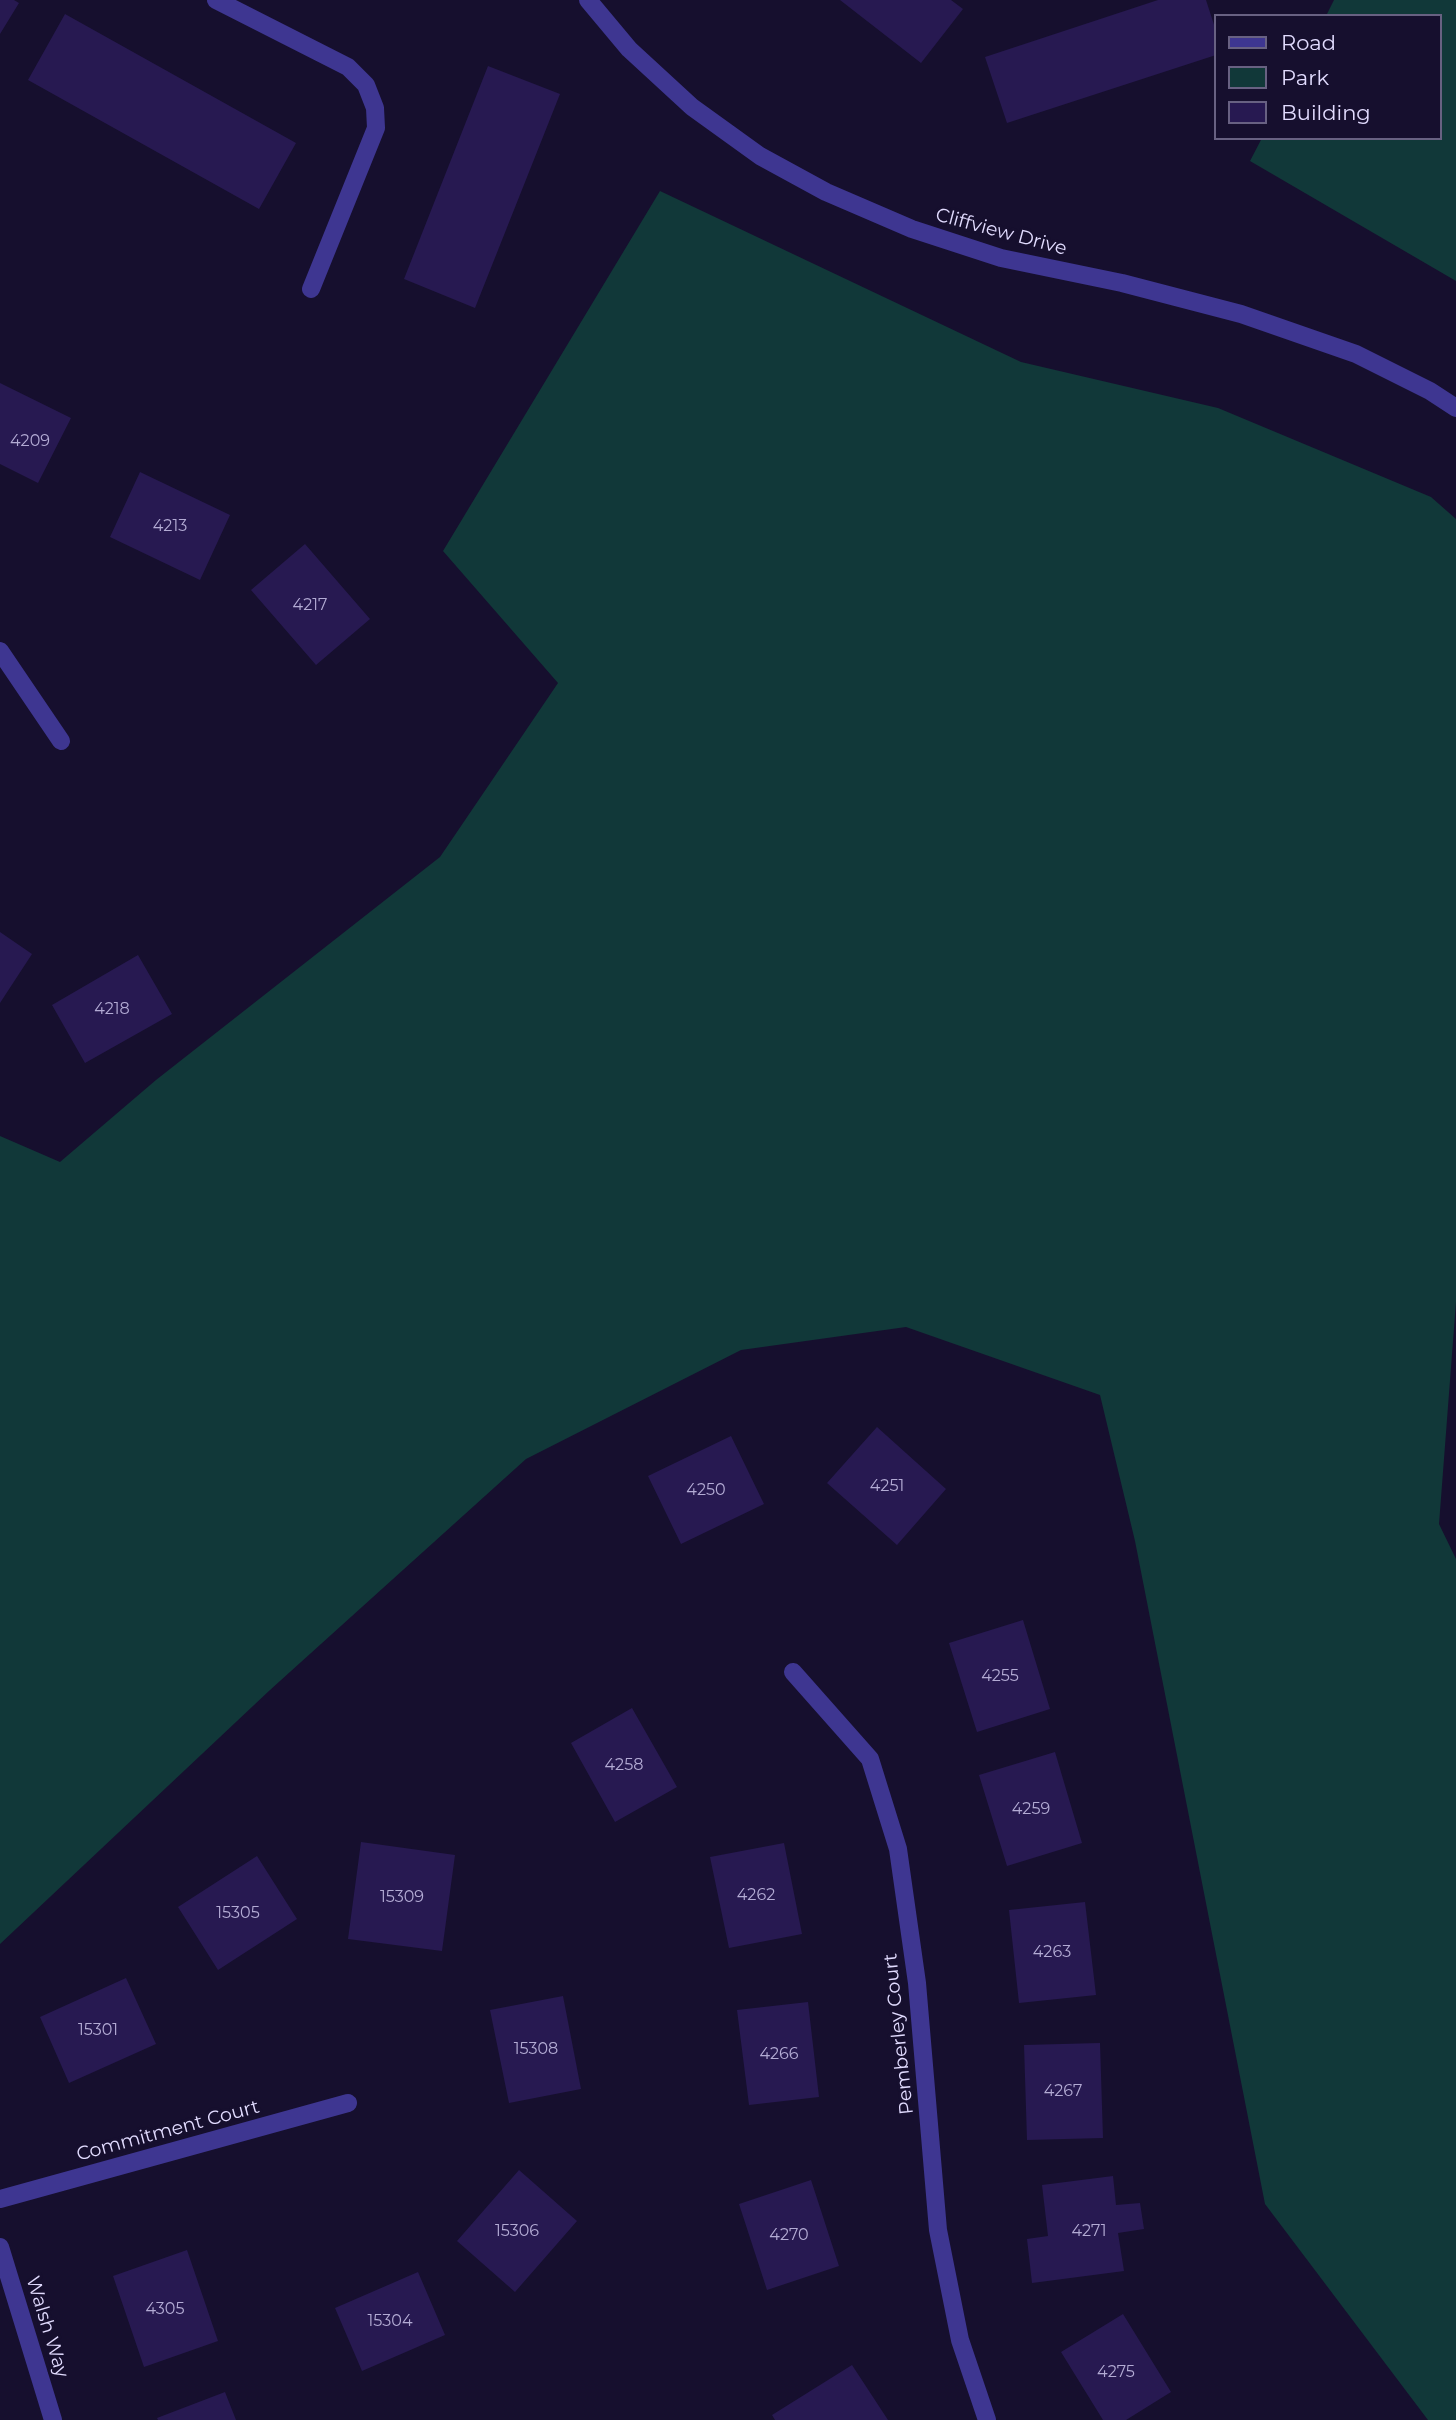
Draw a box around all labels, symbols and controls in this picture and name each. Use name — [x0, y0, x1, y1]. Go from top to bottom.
legend — [1214, 14, 1442, 140]
text: Road — [1281, 30, 1336, 55]
text: Park — [1281, 65, 1329, 90]
text: Building — [1281, 100, 1371, 125]
street label: Cliffview Drive — [933, 204, 1069, 260]
house number: 4209 — [10, 431, 50, 451]
house number: 4213 — [153, 516, 187, 536]
house number: 4217 — [293, 595, 327, 615]
house number: 4218 — [94, 999, 130, 1019]
house number: 4251 — [870, 1476, 904, 1496]
house number: 4250 — [686, 1480, 726, 1500]
house number: 4255 — [981, 1666, 1019, 1686]
house number: 4258 — [605, 1755, 643, 1775]
house number: 4259 — [1012, 1799, 1050, 1819]
house number: 4262 — [737, 1885, 775, 1905]
house number: 15309 — [380, 1887, 424, 1907]
house number: 15305 — [216, 1903, 260, 1923]
house number: 4263 — [1033, 1942, 1071, 1962]
street label: Pemberley Court — [879, 1952, 919, 2116]
house number: 15301 — [78, 2020, 118, 2040]
house number: 15308 — [514, 2039, 558, 2059]
house number: 4266 — [759, 2044, 799, 2064]
house number: 4267 — [1044, 2081, 1082, 2101]
street label: Commitment Court — [74, 2096, 262, 2166]
house number: 15306 — [495, 2221, 539, 2241]
house number: 4271 — [1072, 2221, 1106, 2241]
house number: 4270 — [769, 2225, 809, 2245]
street label: Walsh Way — [21, 2274, 73, 2380]
house number: 4305 — [145, 2299, 185, 2319]
house number: 15304 — [368, 2311, 412, 2331]
house number: 4275 — [1097, 2362, 1135, 2382]

